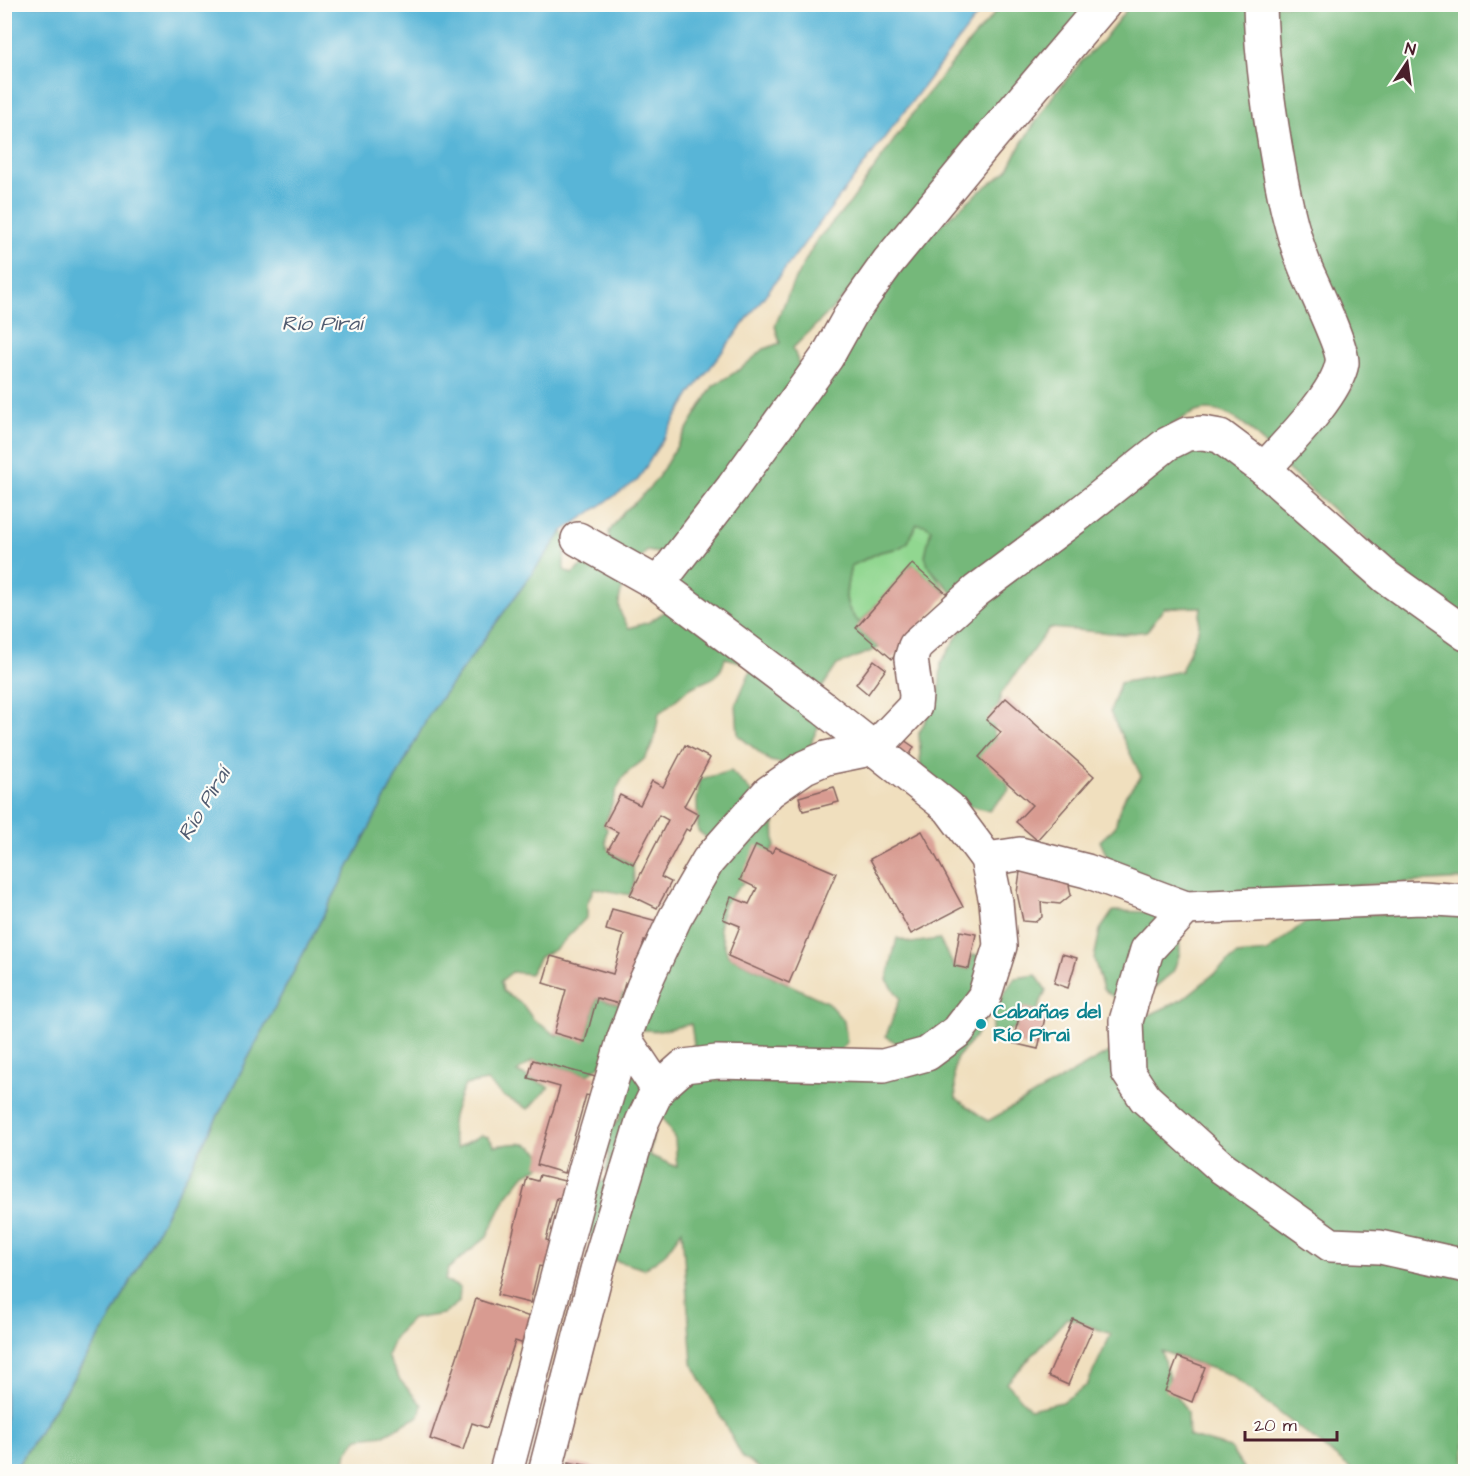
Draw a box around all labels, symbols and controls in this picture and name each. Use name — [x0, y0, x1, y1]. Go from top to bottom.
north arrow — [1377, 33, 1437, 93]
text: N — [1403, 38, 1418, 61]
water label: Río Piraí — [282, 309, 366, 338]
water label: Río Piraí — [171, 759, 239, 846]
place label: Cabañas del Río Pirai — [993, 998, 1101, 1049]
marker: Cabañas del Río Pirai — [974, 1017, 988, 1031]
scale bar — [1245, 1404, 1336, 1442]
text: 20 m — [1254, 1413, 1297, 1438]

